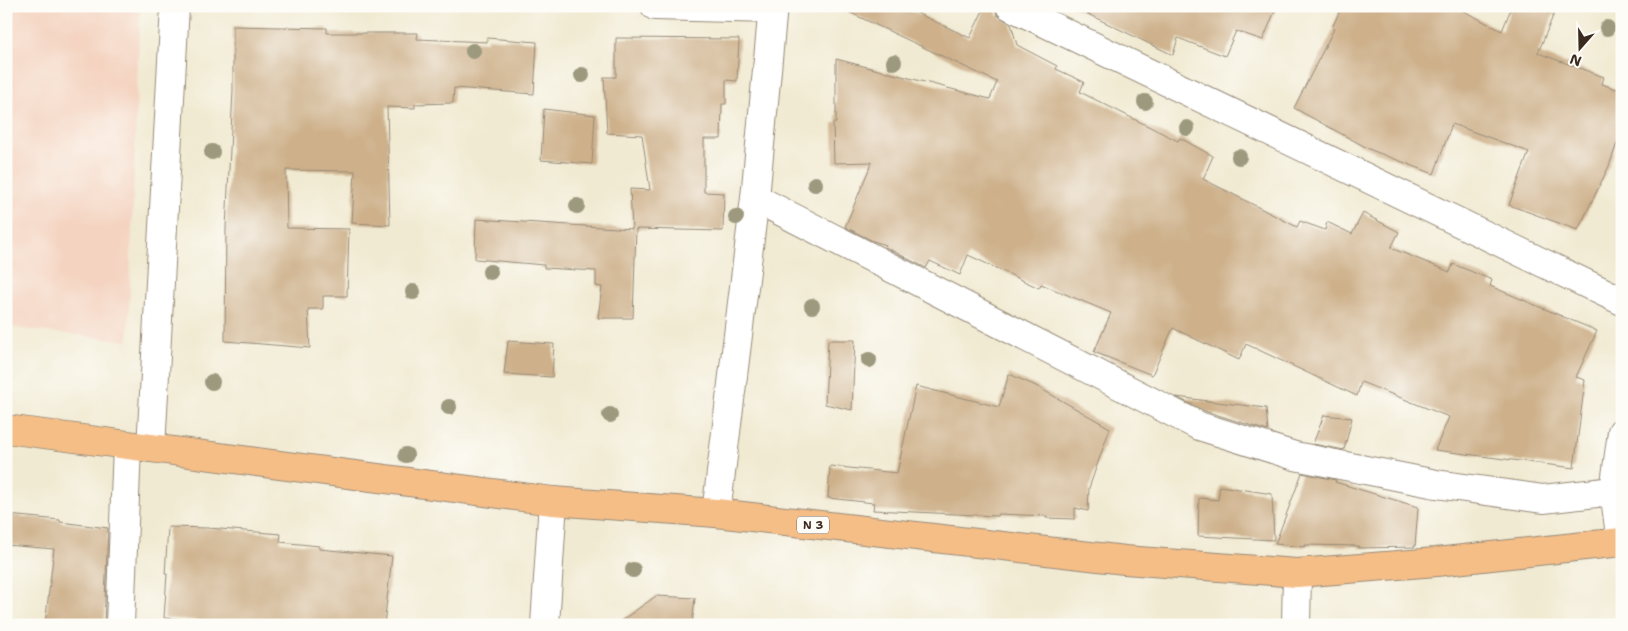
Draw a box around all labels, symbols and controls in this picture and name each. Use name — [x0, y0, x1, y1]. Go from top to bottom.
north arrow — [1556, 22, 1606, 72]
text: N — [1567, 50, 1584, 71]
road number: N 3 — [797, 516, 829, 534]

